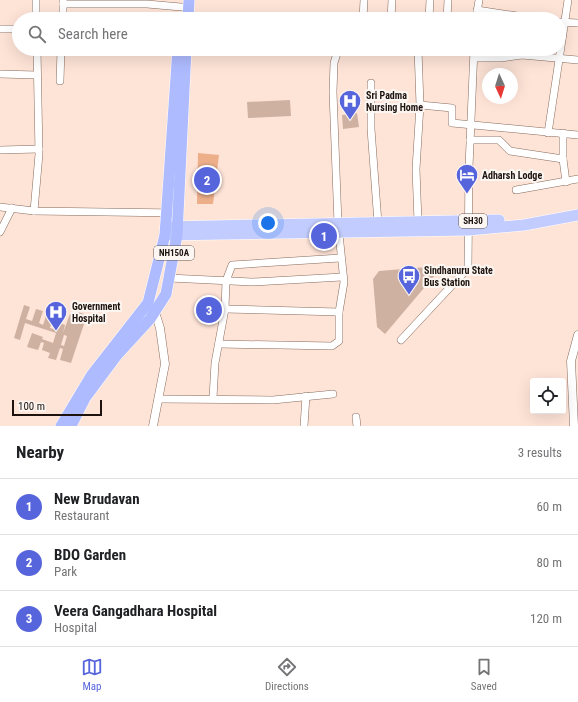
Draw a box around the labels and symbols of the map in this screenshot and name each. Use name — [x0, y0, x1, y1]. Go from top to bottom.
north arrow — [482, 68, 518, 104]
hospital icon: Sri Padma Nursing Home — [337, 88, 363, 121]
place label: Sri Padma Nursing Home — [366, 90, 423, 113]
hotel icon: Adharsh Lodge — [454, 162, 480, 195]
pin: 2 — [194, 165, 220, 195]
place label: Adharsh Lodge — [482, 170, 542, 181]
your location — [258, 213, 278, 233]
road number: SH30 — [459, 214, 487, 228]
pin: 1 — [311, 221, 337, 251]
road number: NH150A — [154, 246, 194, 260]
bus stop icon: Sindhanuru State Bus Station — [396, 263, 422, 296]
place label: Sindhanuru State Bus Station — [424, 265, 493, 288]
pin: 3 — [196, 295, 222, 325]
hospital icon: Government Hospital — [43, 299, 69, 332]
place label: Government Hospital — [72, 301, 120, 324]
scale bar — [12, 398, 102, 417]

